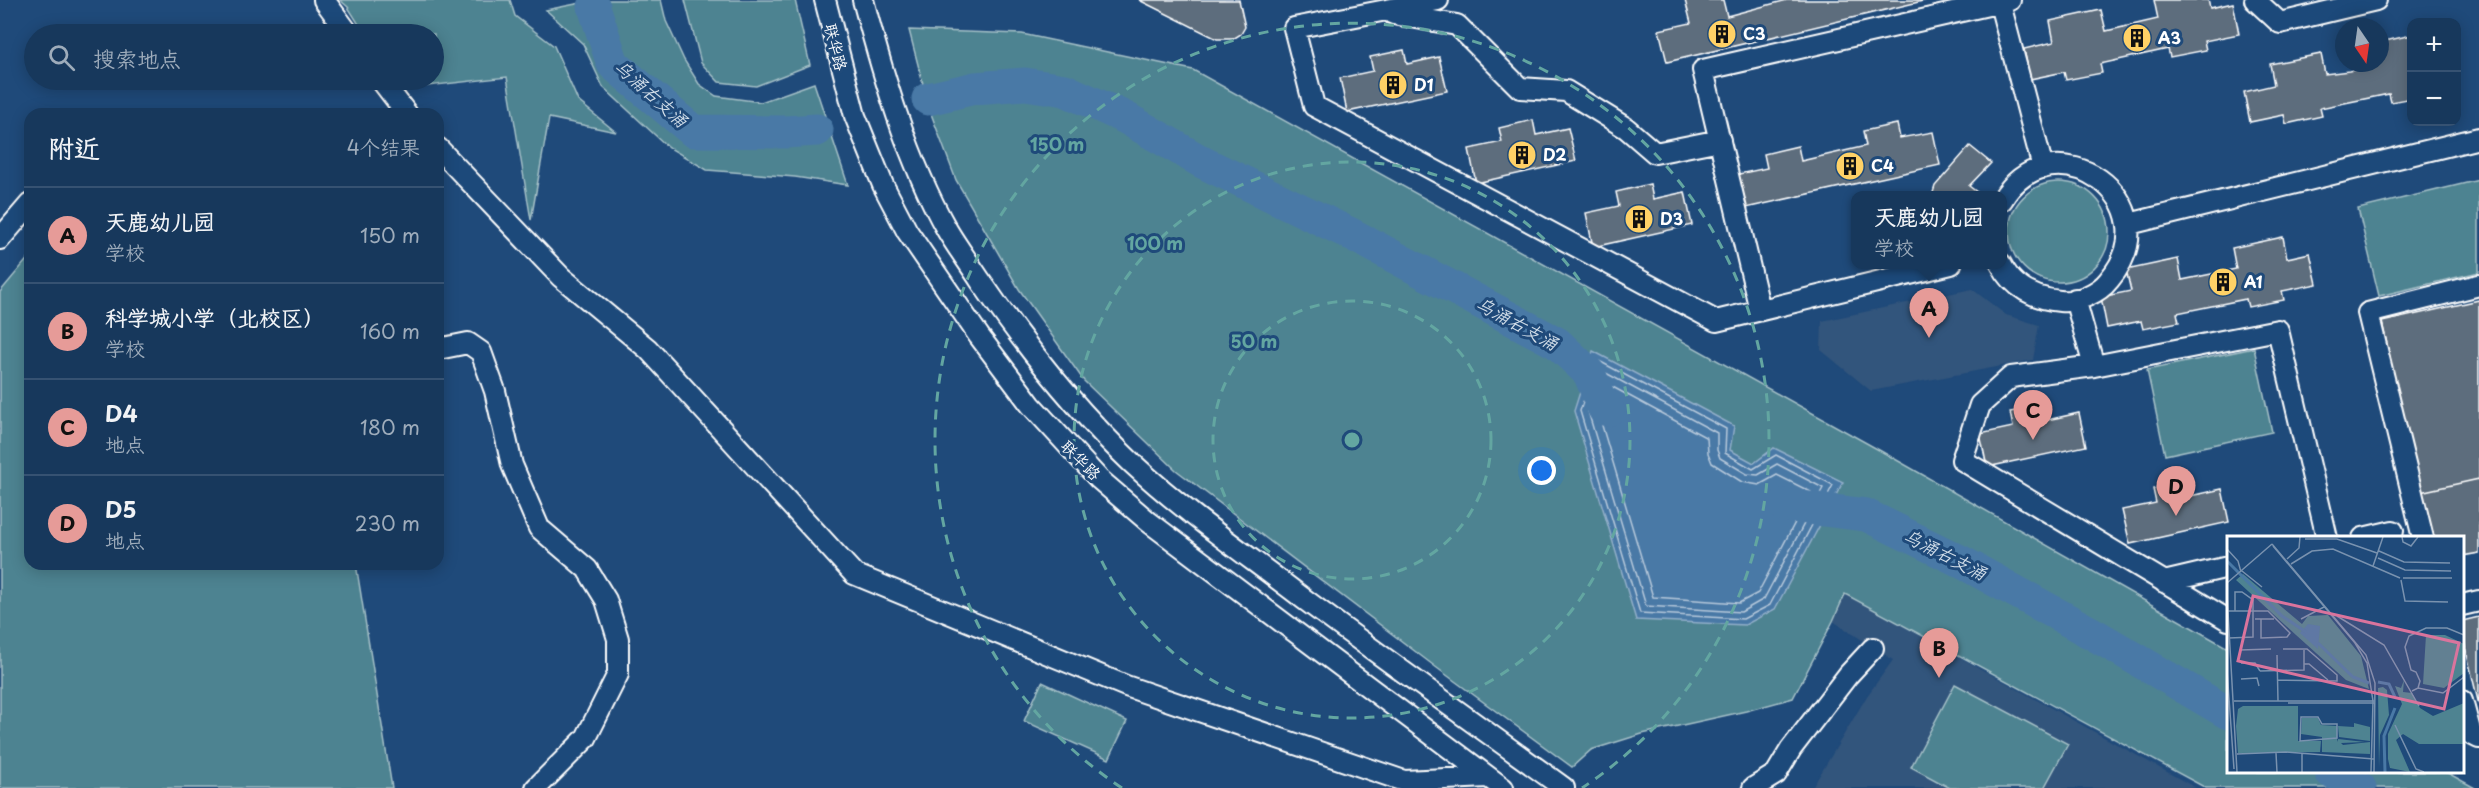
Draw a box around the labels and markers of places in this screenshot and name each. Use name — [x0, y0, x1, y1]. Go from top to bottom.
building icon: C3 — [1706, 18, 1738, 50]
place label: C3 — [1743, 21, 1765, 45]
building icon: A3 — [2121, 22, 2153, 54]
place label: A3 — [2158, 25, 2181, 49]
building icon: D1 — [1377, 69, 1409, 101]
place label: D1 — [1414, 72, 1434, 96]
building icon: D2 — [1506, 139, 1538, 171]
place label: D2 — [1543, 142, 1567, 166]
building icon: C4 — [1834, 150, 1866, 182]
place label: C4 — [1871, 153, 1894, 177]
building icon: D3 — [1623, 203, 1655, 235]
place label: D3 — [1660, 206, 1683, 230]
building icon: A1 — [2207, 266, 2239, 298]
place label: A1 — [2244, 269, 2263, 293]
pin: A — [1910, 288, 1948, 338]
pin: C — [2014, 390, 2052, 440]
centre of rings — [1342, 430, 1362, 450]
pin: D — [2156, 466, 2196, 516]
pin: B — [1920, 628, 1958, 678]

